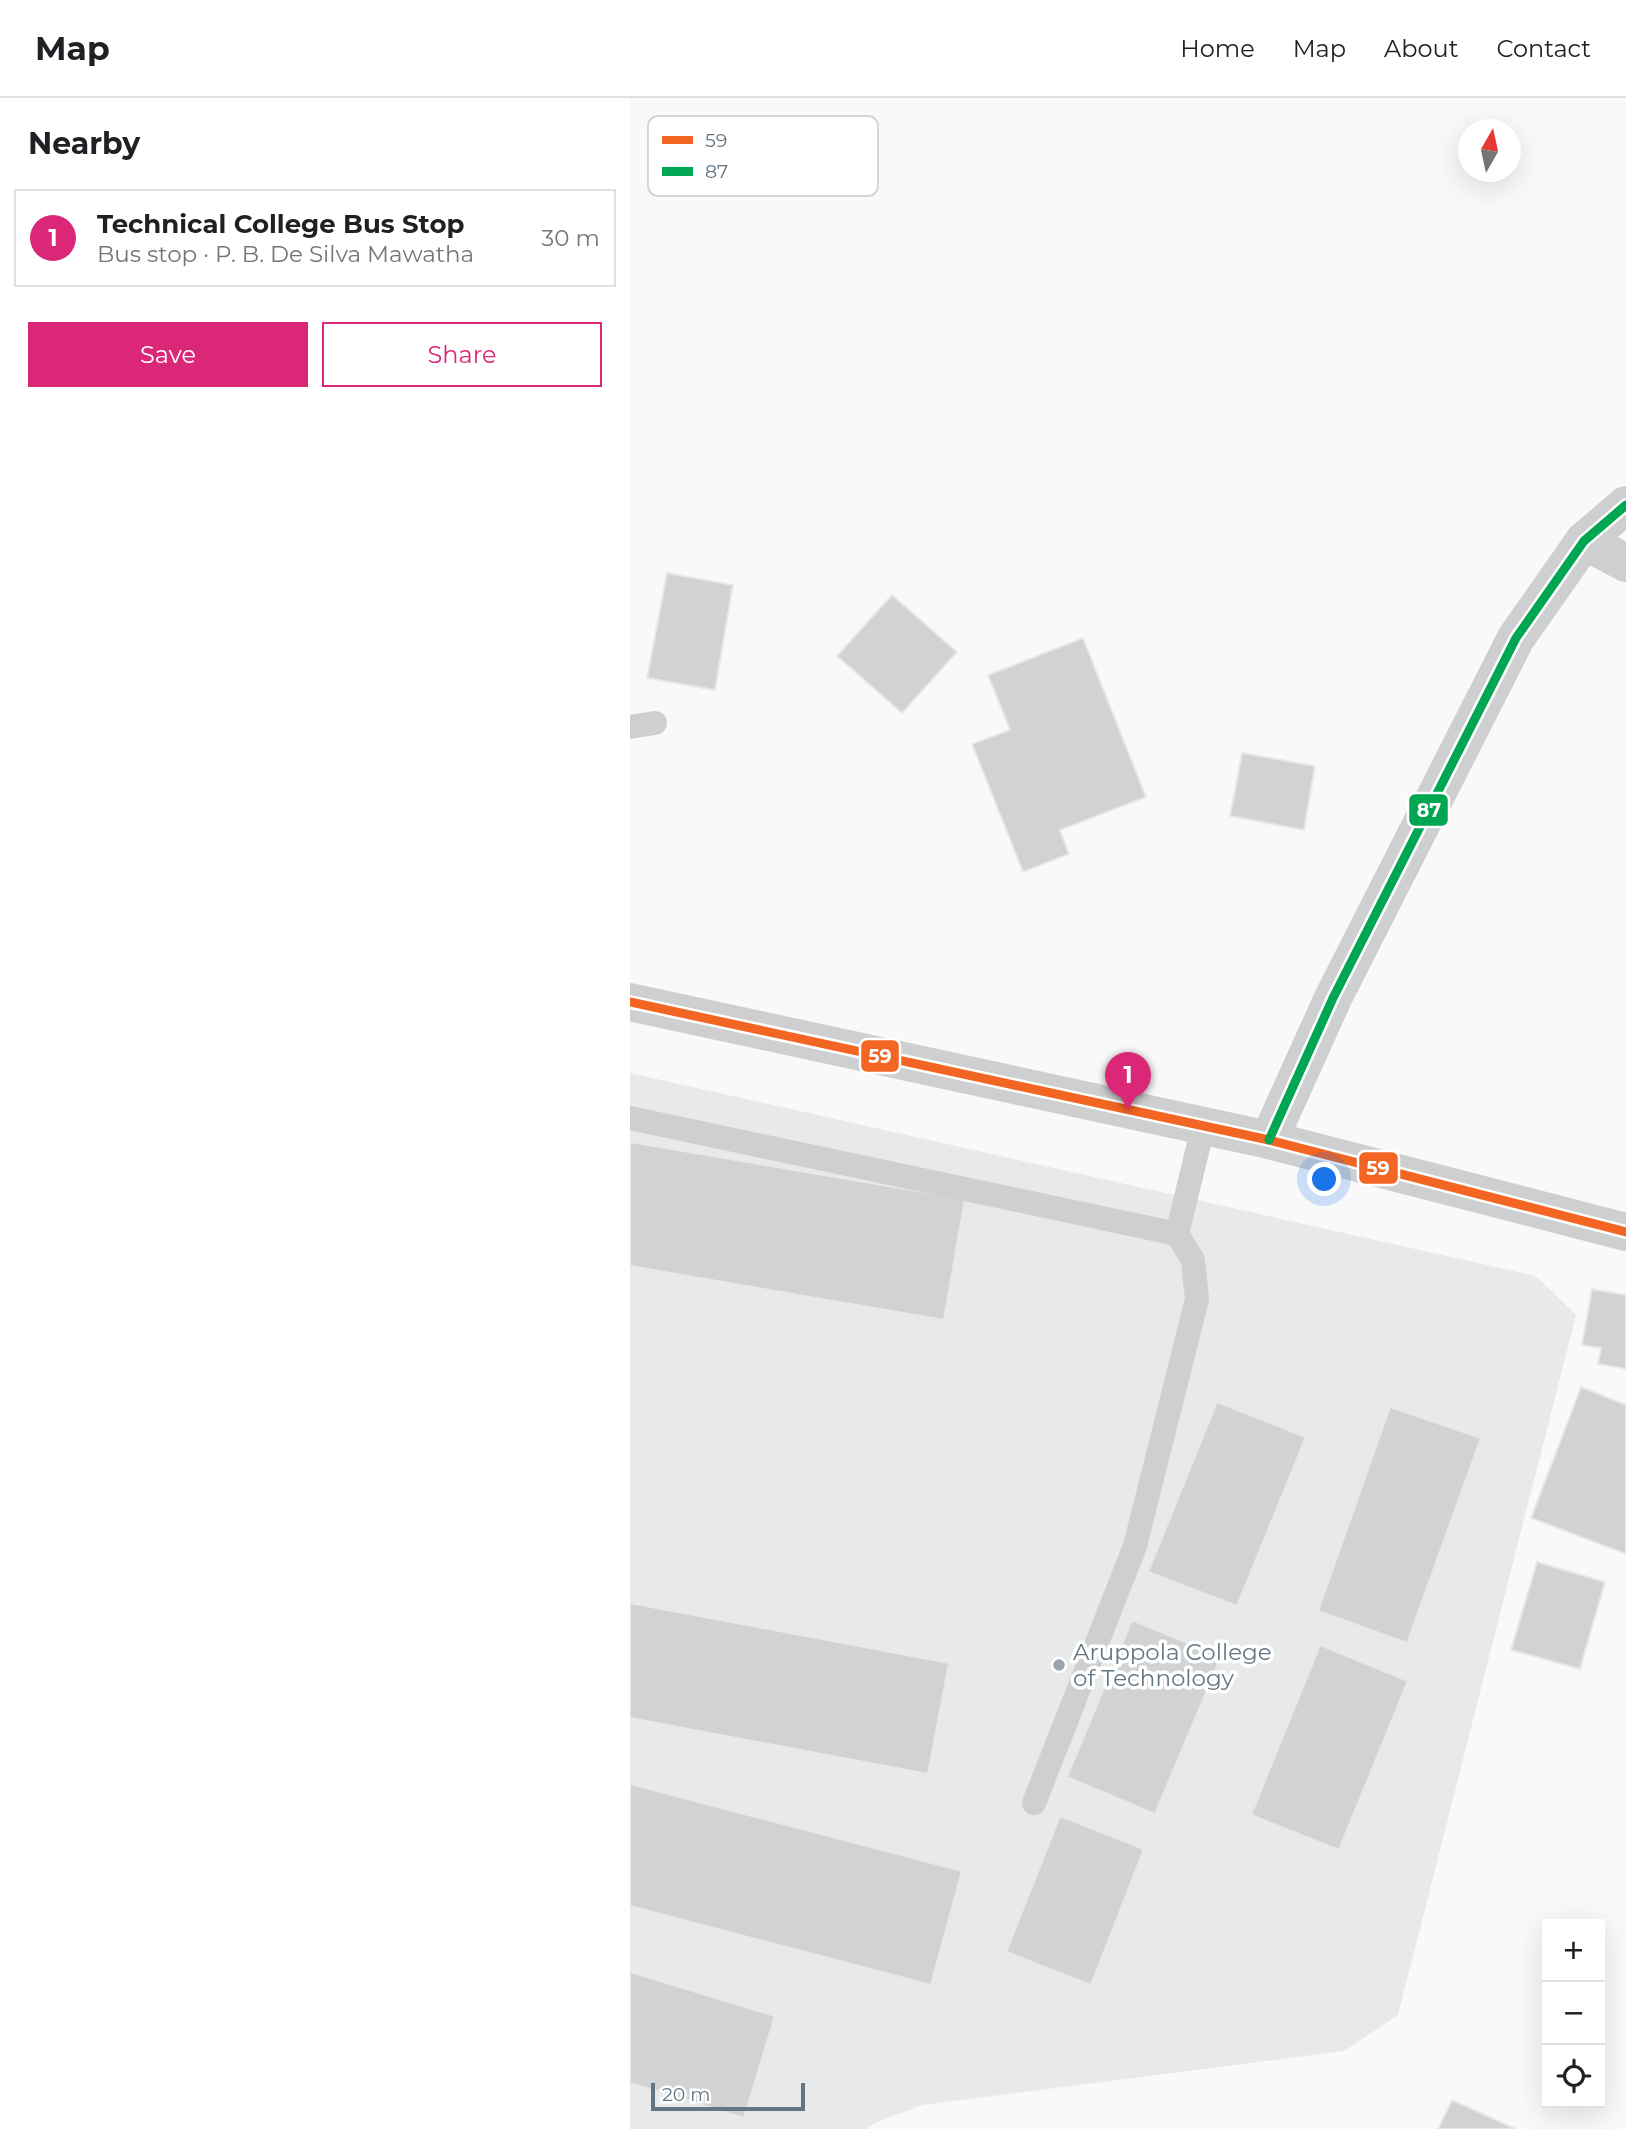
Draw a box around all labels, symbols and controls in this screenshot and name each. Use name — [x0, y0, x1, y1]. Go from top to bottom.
text: Map — [35, 28, 110, 68]
text: Home — [1180, 34, 1255, 63]
text: Map — [1293, 34, 1346, 63]
text: About — [1384, 34, 1458, 63]
text: Contact — [1496, 34, 1591, 63]
legend — [648, 116, 878, 196]
north arrow — [1458, 119, 1521, 182]
text: Nearby — [28, 125, 140, 162]
text: 59 — [705, 129, 727, 152]
text: 87 — [705, 160, 728, 183]
text: Technical College Bus Stop — [97, 208, 464, 240]
text: 1 — [48, 224, 58, 252]
text: 30 m — [541, 224, 600, 252]
text: Bus stop · P. B. De Silva Mawatha — [97, 240, 474, 268]
button: Save — [28, 322, 308, 387]
button: Share — [322, 322, 602, 387]
line badge: 87 — [1408, 793, 1449, 827]
text: 87 — [1417, 799, 1441, 822]
line badge: 59 — [860, 1039, 900, 1073]
text: 59 — [868, 1045, 892, 1068]
pin: 1 — [1105, 1052, 1151, 1110]
line badge: 59 — [1358, 1151, 1399, 1185]
text: 59 — [1366, 1157, 1390, 1180]
your location — [1307, 1162, 1341, 1196]
place label: Aruppola College of Technology — [1073, 1638, 1272, 1692]
marker: Aruppola College of Technology — [1051, 1657, 1067, 1673]
map controls — [1542, 1919, 1605, 2108]
button: + — [1542, 1919, 1605, 1982]
button: − — [1542, 1982, 1605, 2045]
button: locate — [1542, 2045, 1605, 2108]
scale bar — [651, 2080, 805, 2112]
text: 20 m — [662, 2083, 710, 2106]

